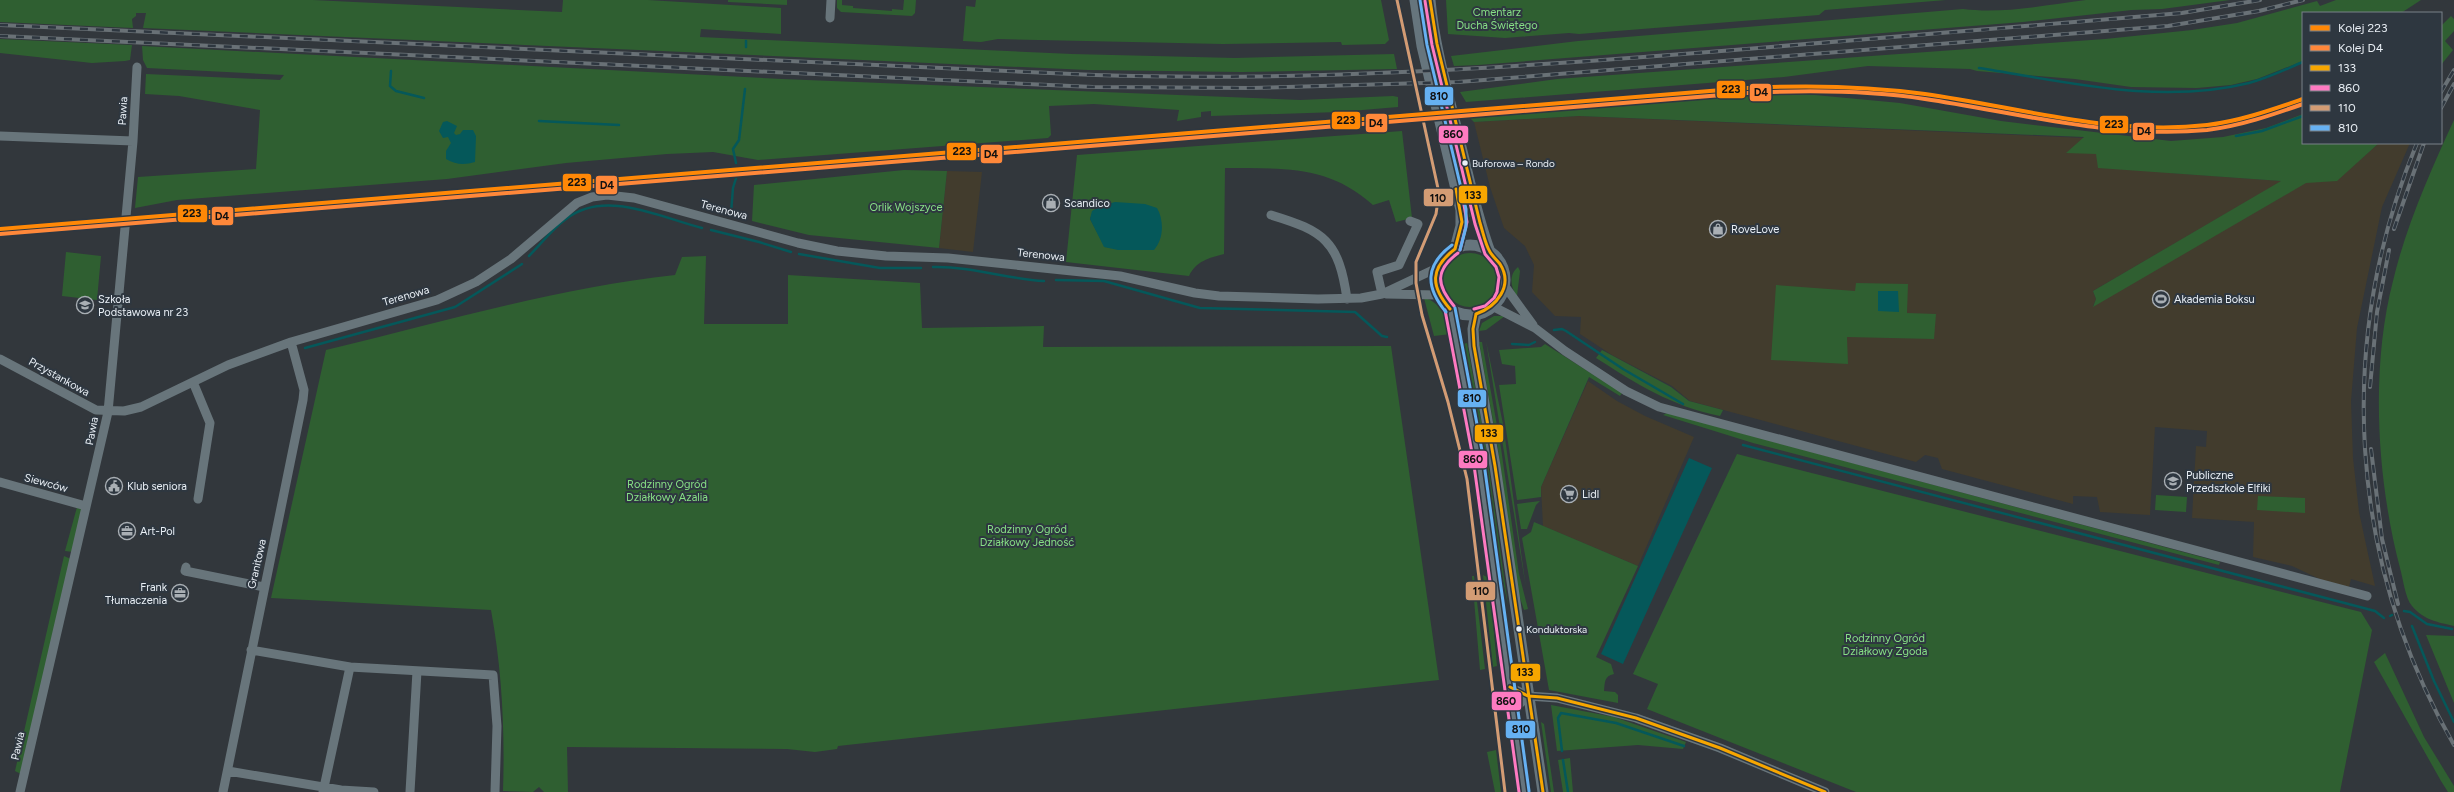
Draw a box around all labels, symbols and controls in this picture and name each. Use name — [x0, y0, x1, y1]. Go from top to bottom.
park label: Cmentarz Ducha Świętego — [1456, 6, 1538, 32]
legend — [2302, 12, 2442, 144]
text: Kolej 223 — [2338, 21, 2388, 35]
text: Kolej D4 — [2338, 41, 2384, 55]
text: 133 — [2338, 61, 2356, 75]
line badge: 223 — [1716, 80, 1746, 99]
text: 860 — [2338, 81, 2360, 95]
text: 223 — [1722, 83, 1740, 96]
line badge: D4 — [1749, 83, 1772, 102]
line badge: 810 — [1424, 86, 1454, 106]
text: D4 — [1754, 86, 1768, 99]
text: 810 — [1430, 90, 1448, 103]
street label: Pawia — [116, 96, 130, 126]
text: 110 — [2338, 101, 2356, 115]
line badge: 223 — [1331, 111, 1361, 130]
line badge: D4 — [1365, 113, 1388, 133]
text: 223 — [1337, 114, 1355, 127]
line badge: 223 — [2099, 115, 2129, 134]
text: D4 — [1369, 117, 1383, 130]
text: 223 — [2105, 118, 2123, 131]
text: 810 — [2338, 121, 2358, 135]
line badge: D4 — [2132, 122, 2155, 141]
line badge: 860 — [1438, 125, 1469, 144]
text: D4 — [2137, 125, 2151, 138]
text: 860 — [1443, 128, 1463, 141]
line badge: 223 — [946, 142, 977, 161]
line badge: D4 — [980, 144, 1003, 164]
text: 223 — [953, 145, 971, 158]
text: D4 — [984, 148, 998, 161]
place label: Buforowa – Rondo — [1472, 157, 1555, 170]
marker: Buforowa – Rondo — [1460, 158, 1470, 168]
line badge: 223 — [562, 173, 592, 192]
line badge: D4 — [595, 175, 618, 195]
text: 223 — [568, 176, 586, 189]
text: D4 — [600, 179, 614, 192]
line badge: 133 — [1458, 185, 1488, 204]
line badge: 110 — [1423, 188, 1454, 207]
text: 133 — [1465, 189, 1481, 202]
text: 110 — [1430, 192, 1446, 205]
shop icon: Scandico — [1041, 193, 1061, 213]
place label: Scandico — [1064, 197, 1110, 210]
street label: Terenowa — [699, 198, 749, 222]
park label: Orlik Wojszyce — [870, 201, 942, 214]
line badge: 223 — [177, 204, 208, 223]
line badge: D4 — [211, 206, 234, 226]
text: 223 — [183, 207, 201, 220]
text: D4 — [215, 210, 229, 223]
shop icon: RoveLove — [1708, 219, 1728, 239]
place label: RoveLove — [1731, 223, 1779, 236]
street label: Terenowa — [1017, 246, 1065, 264]
street label: Terenowa — [381, 283, 431, 309]
sports icon: Akademia Boksu — [2151, 289, 2171, 309]
place label: Szkoła Podstawowa nr 23 — [98, 293, 188, 319]
place label: Akademia Boksu — [2174, 293, 2255, 306]
school or university icon: Szkoła Podstawowa nr 23 — [75, 295, 95, 315]
street label: Przystankowa — [26, 355, 92, 399]
line badge: 810 — [1457, 389, 1487, 408]
text: 810 — [1463, 392, 1481, 405]
street label: Pawia — [83, 416, 101, 446]
line badge: 133 — [1474, 424, 1504, 443]
text: 133 — [1481, 427, 1497, 440]
line badge: 860 — [1458, 450, 1488, 469]
text: 860 — [1463, 453, 1483, 466]
place label: Publiczne Przedszkole Elfiki — [2186, 469, 2271, 495]
street label: Siewców — [23, 471, 70, 495]
school or university icon: Publiczne Przedszkole Elfiki — [2163, 471, 2183, 491]
public building icon: Klub seniora — [104, 476, 124, 496]
park label: Rodzinny Ogród Działkowy Azalia — [626, 478, 708, 504]
place label: Klub seniora — [127, 480, 187, 493]
supermarket icon: Lidl — [1559, 484, 1579, 504]
place label: Lidl — [1582, 488, 1599, 501]
office icon: Art-Pol — [117, 521, 137, 541]
park label: Rodzinny Ogród Działkowy Jedność — [980, 523, 1074, 549]
place label: Art-Pol — [140, 525, 175, 538]
street label: Granitowa — [245, 538, 269, 590]
place label: Frank Tłumaczenia — [105, 581, 168, 607]
line badge: 110 — [1465, 581, 1496, 601]
office icon: Frank Tłumaczenia — [170, 583, 190, 603]
text: 110 — [1473, 585, 1489, 598]
place label: Konduktorska — [1526, 623, 1587, 636]
marker: Konduktorska — [1514, 624, 1524, 634]
park label: Rodzinny Ogród Działkowy Zgoda — [1843, 632, 1927, 658]
line badge: 133 — [1510, 663, 1541, 682]
text: 133 — [1517, 666, 1533, 679]
line badge: 860 — [1491, 691, 1522, 711]
text: 860 — [1496, 695, 1516, 708]
line badge: 810 — [1505, 720, 1536, 739]
text: 810 — [1512, 723, 1530, 736]
street label: Pawia — [8, 731, 28, 761]

